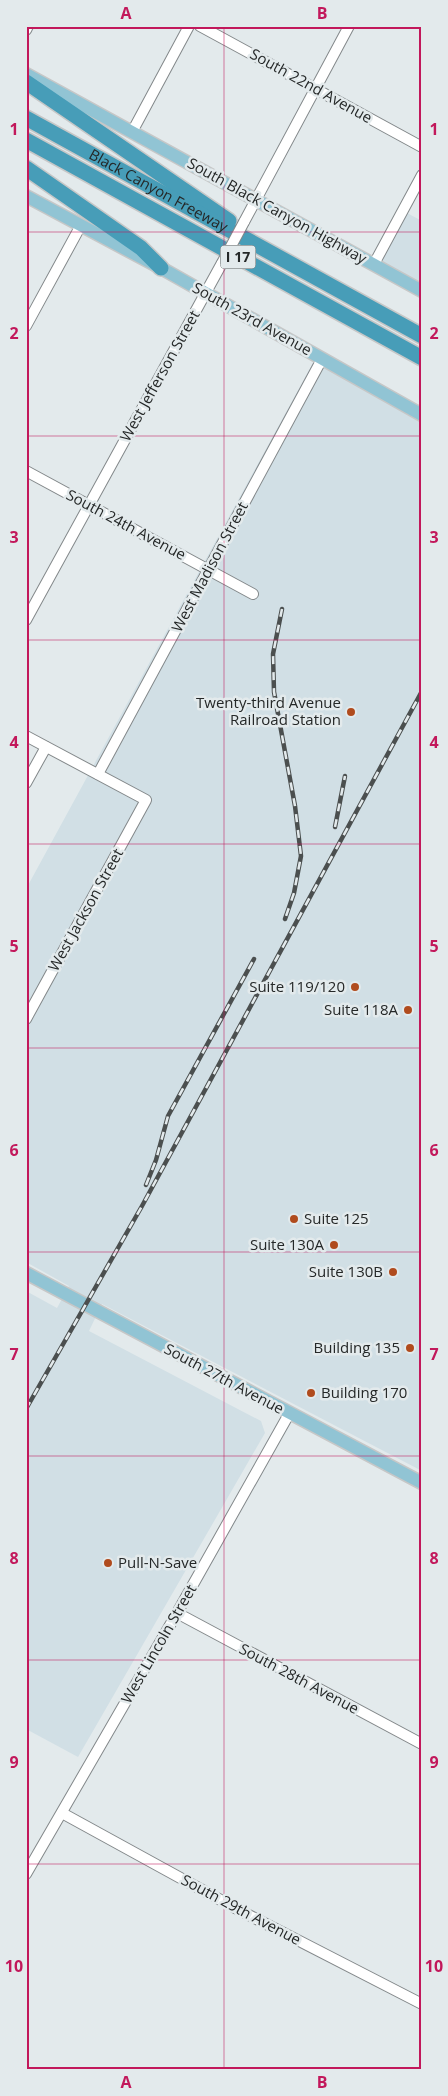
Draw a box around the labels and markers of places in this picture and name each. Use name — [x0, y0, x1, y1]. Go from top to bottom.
place label: Twenty-third Avenue Railroad Station — [196, 692, 341, 729]
marker: Twenty-third Avenue Railroad Station — [345, 706, 357, 718]
place label: Suite 119/120 — [249, 976, 345, 996]
marker: Suite 119/120 — [349, 981, 361, 993]
place label: Suite 118A — [324, 999, 399, 1019]
marker: Suite 118A — [402, 1004, 414, 1016]
place label: Suite 125 — [304, 1208, 369, 1228]
marker: Suite 125 — [288, 1213, 300, 1225]
place label: Suite 130A — [250, 1234, 325, 1254]
marker: Suite 130A — [328, 1239, 340, 1251]
place label: Suite 130B — [309, 1261, 383, 1281]
marker: Suite 130B — [387, 1266, 399, 1278]
place label: Building 135 — [314, 1337, 400, 1357]
marker: Building 135 — [404, 1342, 416, 1354]
place label: Building 170 — [321, 1382, 407, 1402]
marker: Building 170 — [305, 1387, 317, 1399]
place label: Pull-N-Save — [118, 1552, 197, 1572]
marker: Pull-N-Save — [102, 1557, 114, 1569]

